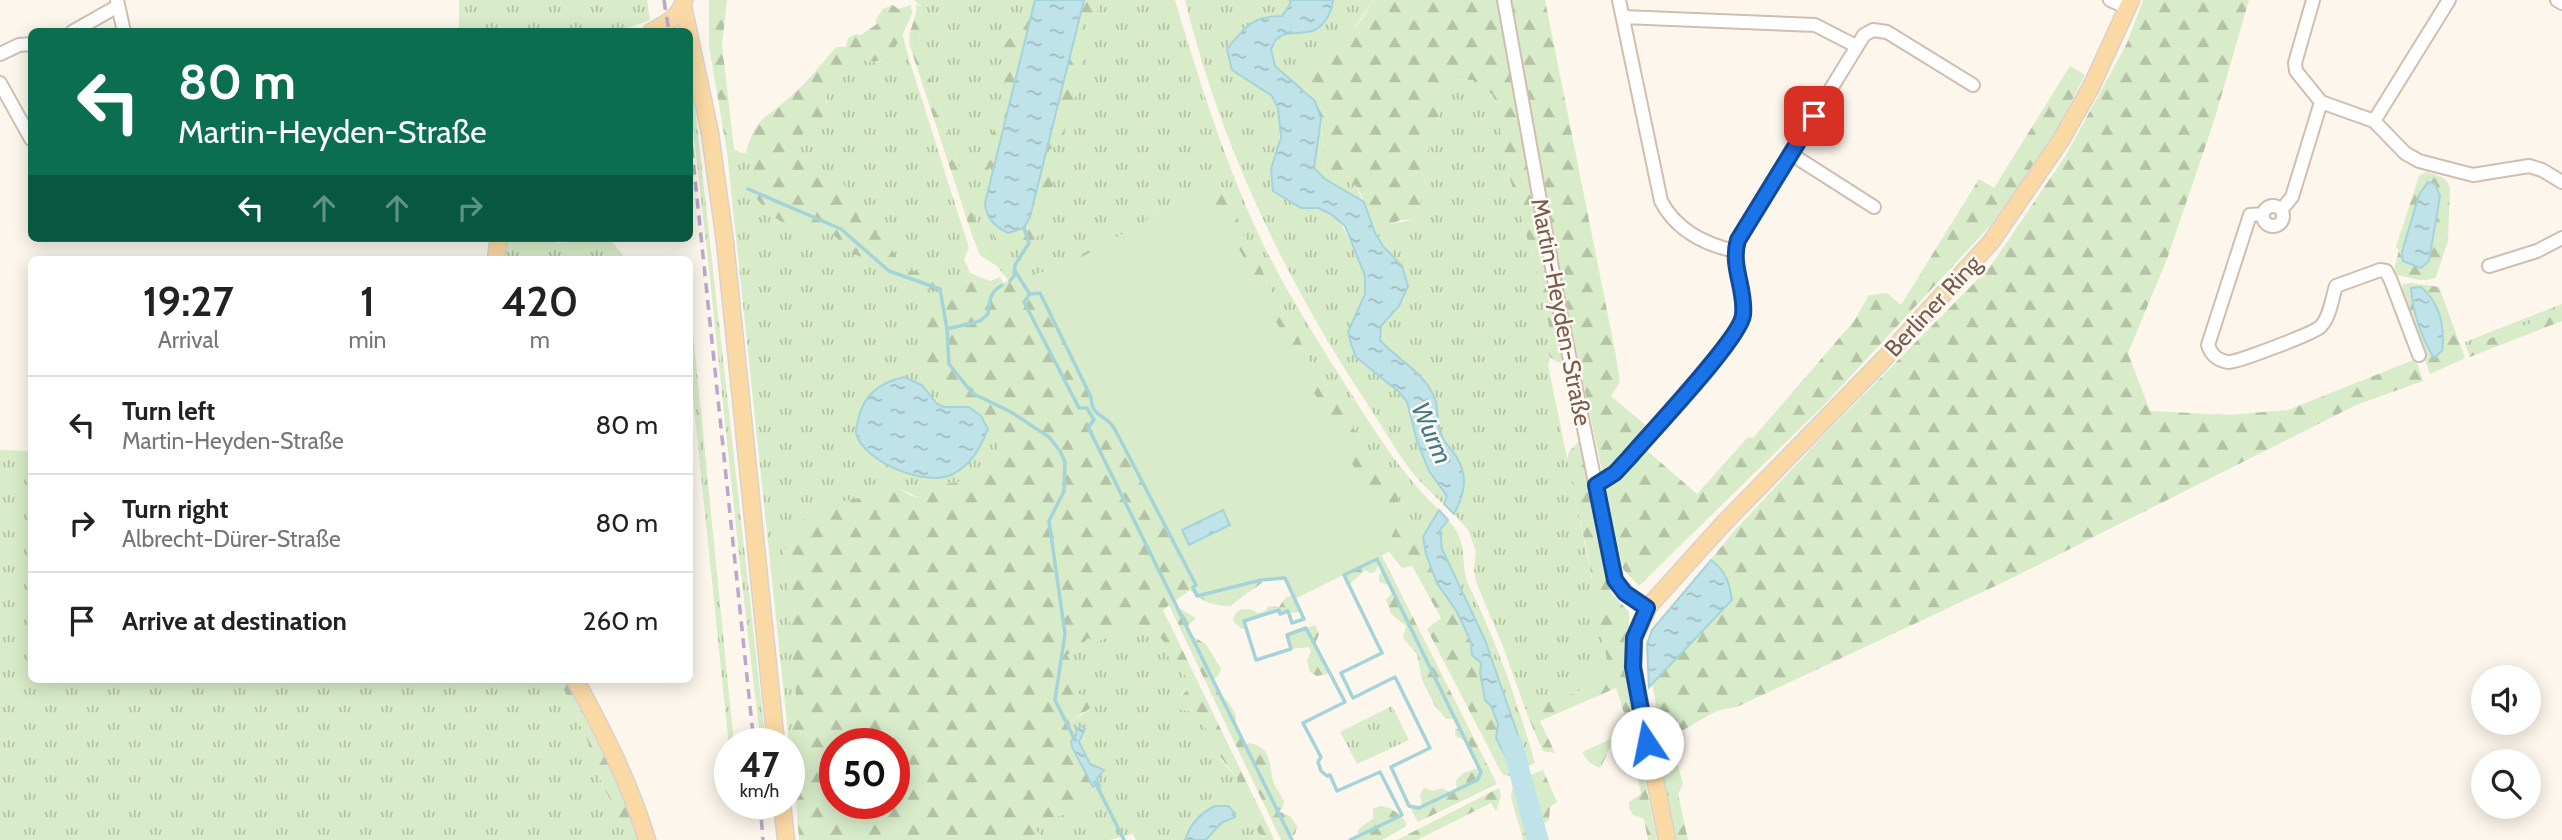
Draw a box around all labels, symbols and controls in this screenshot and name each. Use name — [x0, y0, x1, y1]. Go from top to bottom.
text: 80 m — [178, 52, 296, 111]
icon: left — [63, 56, 154, 147]
pin — [1784, 86, 1844, 146]
icon: arrive — [1795, 97, 1833, 135]
text: Martin-Heyden-Straße — [178, 112, 487, 151]
icon: left — [232, 189, 270, 227]
icon: ahead — [305, 189, 343, 227]
icon: ahead — [378, 189, 416, 227]
icon: right — [451, 189, 489, 227]
street label: Martin-Heyden-Straße — [1525, 196, 1598, 428]
street label: Berliner Ring — [1878, 248, 1988, 363]
text: 19:27 — [143, 275, 234, 327]
text: 1 — [360, 275, 375, 327]
text: 420 — [501, 275, 578, 327]
text: Arrival — [158, 326, 219, 354]
text: min — [349, 326, 386, 354]
text: m — [530, 326, 550, 354]
text: Turn left — [122, 395, 215, 427]
water label: Wurm — [1404, 397, 1460, 469]
icon: left — [63, 406, 101, 444]
text: 80 m — [595, 409, 658, 441]
text: Martin-Heyden-Straße — [122, 427, 344, 455]
text: Turn right — [122, 493, 228, 525]
icon: right — [63, 504, 101, 542]
text: 80 m — [595, 507, 658, 539]
text: Albrecht-Dürer-Straße — [122, 525, 341, 553]
icon: arrive — [63, 602, 101, 640]
text: Arrive at destination — [122, 605, 347, 637]
text: 260 m — [583, 605, 658, 637]
map controls — [2471, 665, 2541, 819]
button: sound — [2471, 665, 2541, 735]
position arrow — [1610, 706, 1684, 780]
speed limit sign: 50 — [819, 728, 910, 819]
text: 47 — [740, 743, 779, 786]
button: search — [2471, 749, 2541, 819]
text: km/h — [740, 780, 779, 802]

